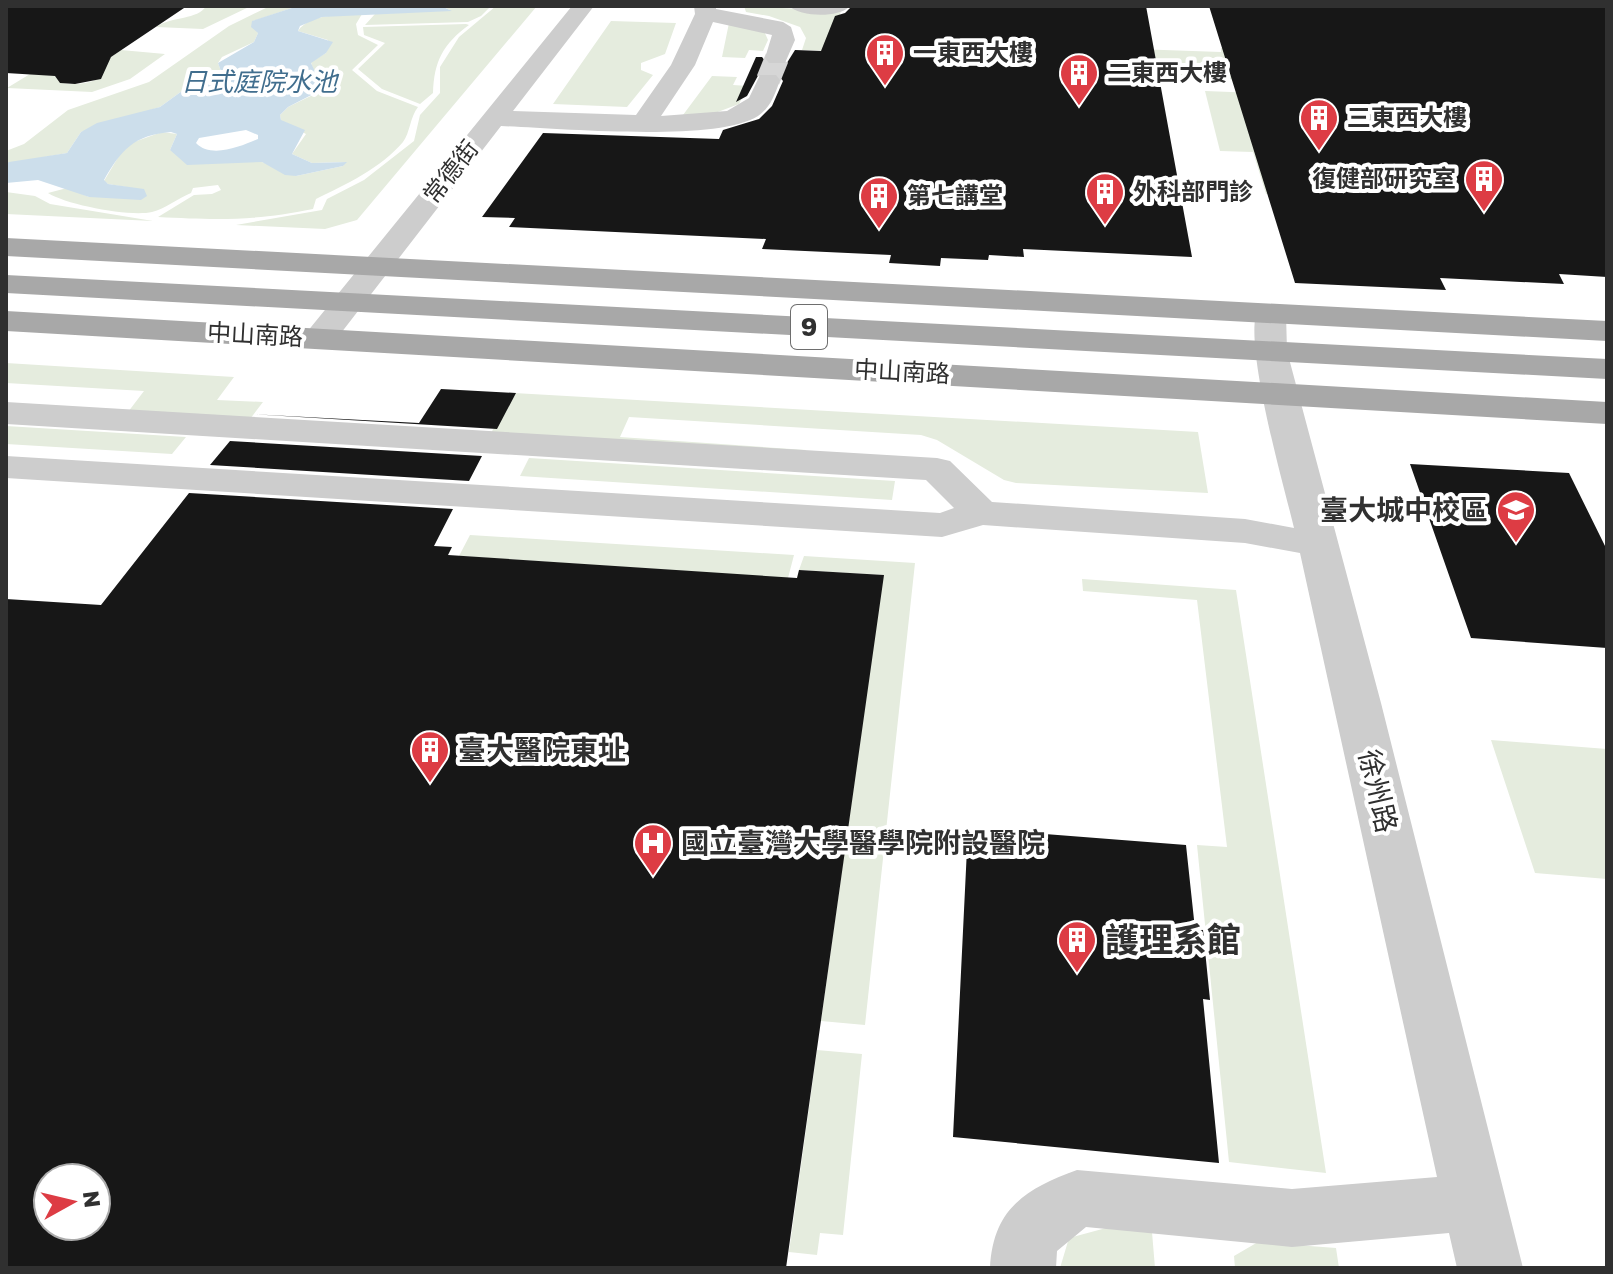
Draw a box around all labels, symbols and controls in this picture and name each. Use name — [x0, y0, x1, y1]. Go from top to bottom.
building icon: 一東西大樓 — [864, 32, 906, 87]
place label: 一東西大樓 — [913, 37, 1033, 66]
building icon: 二東西大樓 — [1058, 52, 1100, 107]
place label: 二東西大樓 — [1107, 57, 1227, 86]
water label: 日式庭院水池 — [181, 66, 340, 97]
building icon: 三東西大樓 — [1298, 97, 1340, 152]
place label: 三東西大樓 — [1347, 102, 1467, 131]
street label: 常德街 — [416, 134, 483, 208]
building icon: 復健部研究室 — [1463, 158, 1505, 213]
place label: 復健部研究室 — [1312, 163, 1456, 192]
building icon: 外科部門診 — [1084, 171, 1126, 226]
building icon: 第七講堂 — [858, 175, 900, 230]
place label: 外科部門診 — [1133, 176, 1253, 205]
place label: 第七講堂 — [907, 180, 1003, 209]
road number: 9 — [791, 305, 827, 349]
street label: 中山南路 — [206, 317, 304, 350]
street label: 中山南路 — [853, 354, 951, 387]
school or university icon: 臺大城中校區 — [1495, 489, 1537, 544]
place label: 臺大城中校區 — [1320, 493, 1488, 526]
building icon: 臺大醫院東址 — [409, 729, 451, 784]
place label: 臺大醫院東址 — [458, 733, 626, 766]
street label: 徐州路 — [1353, 746, 1404, 836]
hospital icon: 國立臺灣大學醫學院附設醫院 — [632, 822, 674, 877]
place label: 國立臺灣大學醫學院附設醫院 — [681, 826, 1045, 859]
building icon: 護理系館 — [1056, 919, 1098, 974]
place label: 護理系館 — [1105, 919, 1241, 959]
north arrow — [32, 1162, 112, 1242]
text: N — [78, 1189, 107, 1209]

